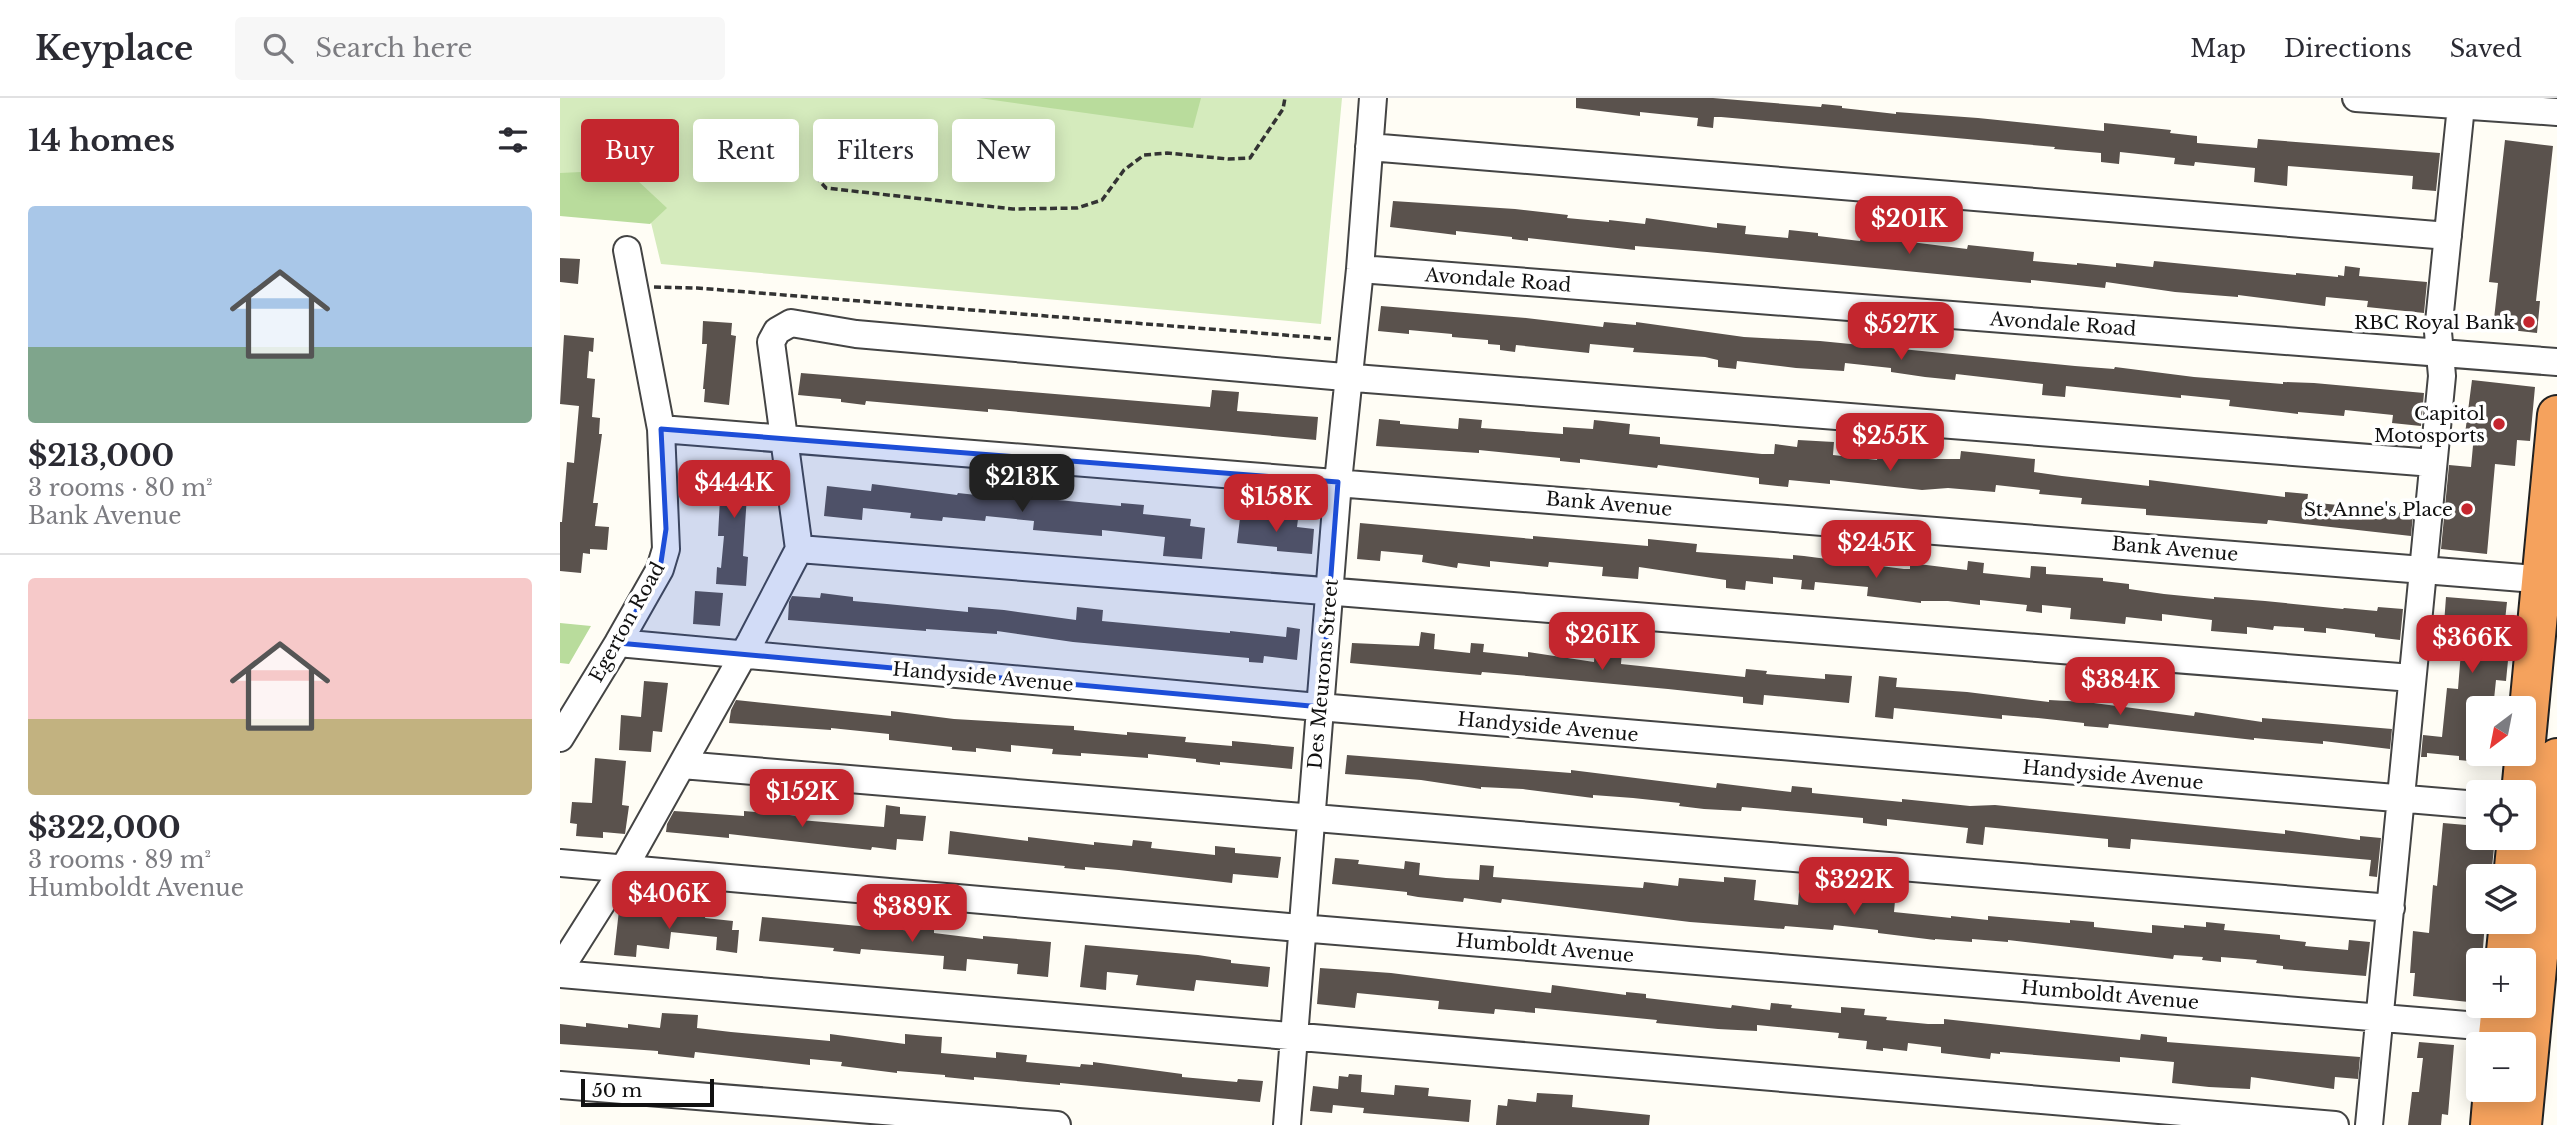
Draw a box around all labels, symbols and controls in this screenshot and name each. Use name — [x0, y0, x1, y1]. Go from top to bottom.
search box — [235, 17, 725, 80]
text: Keyplace — [35, 28, 193, 69]
icon: search — [259, 29, 297, 67]
text: Search here — [315, 32, 472, 64]
text: Map — [2190, 34, 2246, 63]
text: Directions — [2284, 34, 2412, 63]
text: Saved — [2450, 34, 2522, 63]
chip: Buy — [581, 119, 679, 182]
chip: Rent — [693, 119, 799, 182]
chip: Filters — [813, 119, 938, 182]
chip: New — [952, 119, 1055, 182]
icon: filters — [494, 121, 532, 159]
text: 14 homes — [28, 122, 175, 159]
pin: $201K — [1860, 197, 1958, 256]
text: $201K — [1871, 205, 1947, 233]
icon: home — [217, 251, 343, 377]
street label: Avondale Road — [1423, 263, 1572, 297]
pin: $527K — [1852, 302, 1950, 362]
street label: Avondale Road — [1988, 307, 2137, 341]
text: $527K — [1864, 311, 1938, 339]
place label: RBC Royal Bank — [2354, 311, 2515, 334]
marker: RBC Royal Bank — [2521, 314, 2537, 330]
place label: Capitol Motosports — [2374, 402, 2485, 447]
pin: $255K — [1841, 414, 1939, 473]
marker: Capitol Motosports — [2491, 416, 2507, 432]
text: $255K — [1852, 422, 1928, 450]
text: $213,000 — [28, 437, 174, 474]
pin: $213K — [973, 454, 1071, 514]
pin: $444K — [685, 460, 783, 520]
text: $213K — [985, 463, 1059, 491]
text: $444K — [694, 469, 774, 497]
text: 3 rooms · 80 m² — [28, 474, 213, 502]
pin: $158K — [1227, 474, 1325, 534]
text: $158K — [1240, 483, 1312, 511]
street label: Bank Avenue — [1545, 487, 1673, 521]
place label: St. Anne's Place — [2304, 498, 2453, 521]
marker: St. Anne's Place — [2459, 501, 2475, 517]
text: Bank Avenue — [28, 502, 181, 530]
pin: $245K — [1827, 520, 1925, 580]
text: $245K — [1837, 529, 1915, 557]
street label: Bank Avenue — [2111, 532, 2239, 566]
street label: Egerton Road — [585, 558, 670, 686]
street label: Des Meurons Street — [1303, 577, 1343, 770]
pin: $261K — [1553, 612, 1651, 672]
pin: $366K — [2423, 616, 2521, 675]
text: $261K — [1565, 621, 1639, 649]
icon: home — [217, 623, 343, 749]
text: $366K — [2432, 624, 2512, 652]
street label: Handyside Avenue — [892, 658, 1074, 696]
pin: $384K — [2071, 658, 2169, 717]
text: $384K — [2081, 666, 2159, 694]
north arrow — [2466, 696, 2536, 766]
map controls — [2466, 696, 2536, 1102]
street label: Handyside Avenue — [1457, 708, 1639, 746]
street label: Handyside Avenue — [2022, 756, 2204, 794]
pin: $152K — [753, 770, 851, 829]
text: $152K — [766, 778, 838, 806]
button: locate — [2466, 780, 2536, 850]
text: $322,000 — [28, 809, 181, 846]
text: 3 rooms · 89 m² — [28, 846, 211, 874]
pin: $322K — [1805, 858, 1903, 917]
button: layers — [2466, 864, 2536, 934]
text: $322K — [1815, 866, 1893, 894]
pin: $406K — [620, 872, 718, 931]
text: Humboldt Avenue — [28, 874, 244, 902]
text: $406K — [628, 880, 710, 908]
pin: $389K — [863, 884, 961, 944]
text: $389K — [873, 893, 951, 921]
street label: Humboldt Avenue — [1455, 929, 1635, 967]
button: + — [2466, 948, 2536, 1018]
street label: Humboldt Avenue — [2020, 976, 2200, 1014]
button: − — [2466, 1032, 2536, 1102]
scale bar — [581, 1076, 714, 1108]
text: 50 m — [592, 1079, 642, 1102]

